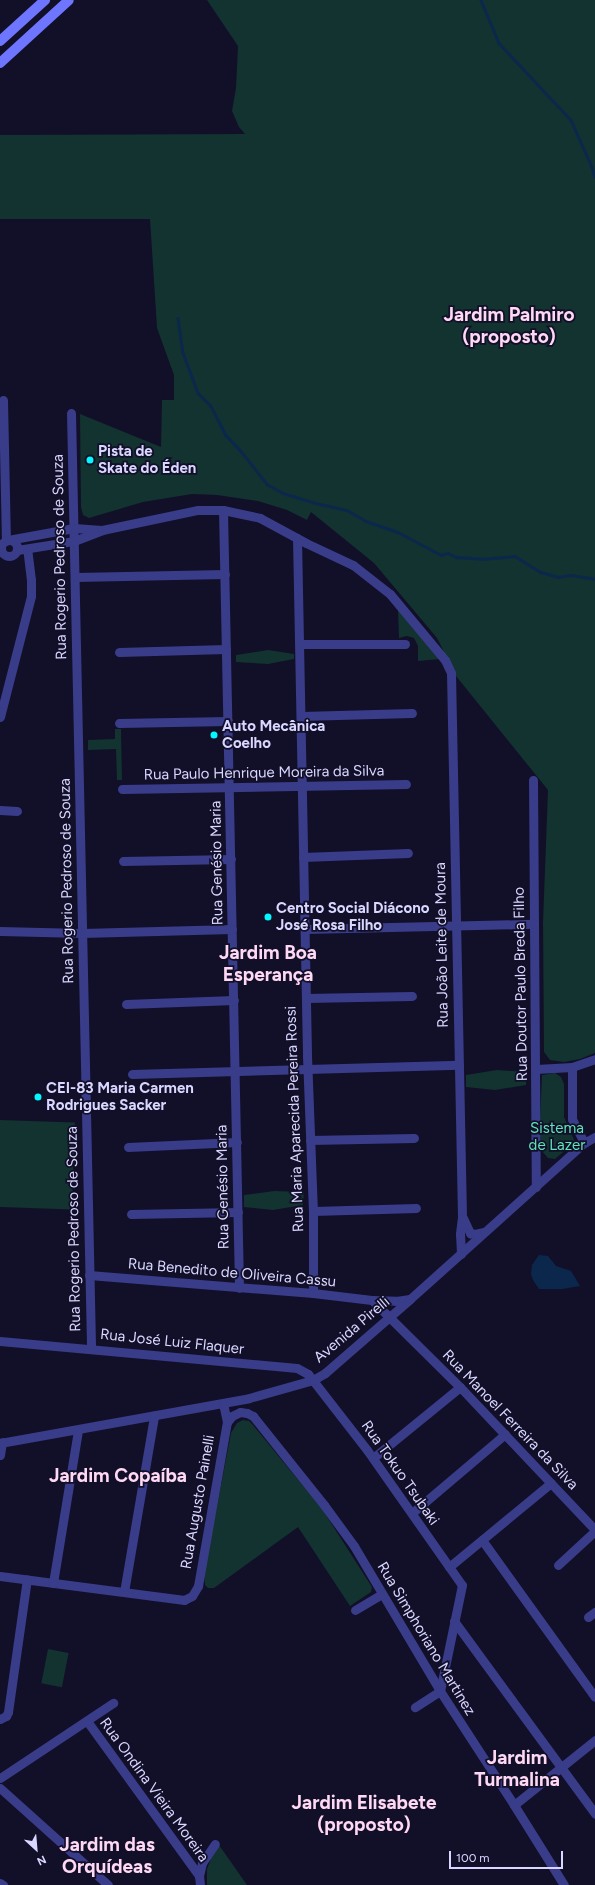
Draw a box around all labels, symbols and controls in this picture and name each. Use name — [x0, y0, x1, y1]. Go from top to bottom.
district label: Jardim Palmiro (proposto) — [443, 304, 575, 348]
place label: Pista de Skate do Éden — [98, 442, 196, 477]
street label: Rua Rogerio Pedroso de Souza — [49, 454, 71, 660]
marker: Pista de Skate do Éden — [85, 455, 95, 465]
place label: Auto Mecânica Coelho — [222, 717, 325, 752]
marker: Auto Mecânica Coelho — [209, 730, 219, 740]
street label: Rua Paulo Henrique Moreira da Silva — [144, 762, 384, 784]
street label: Rua Rogerio Pedroso de Souza — [56, 778, 78, 984]
street label: Rua Genésio Maria — [207, 801, 227, 925]
street label: Rua João Leite de Moura — [432, 862, 452, 1028]
street label: Rua Doutor Paulo Breda Filho — [510, 887, 532, 1081]
place label: Centro Social Diácono José Rosa Filho — [276, 899, 429, 934]
marker: Centro Social Diácono José Rosa Filho — [263, 912, 273, 922]
district label: Jardim Boa Esperança — [219, 942, 317, 986]
street label: Rua Maria Aparecida Pereira Rossi — [282, 1006, 308, 1232]
place label: CEI-83 Maria Carmen Rodrigues Sacker — [46, 1079, 194, 1114]
marker: CEI-83 Maria Carmen Rodrigues Sacker — [33, 1092, 43, 1102]
park label: Sistema de Lazer — [529, 1119, 585, 1154]
street label: Rua Genésio Maria — [213, 1125, 233, 1249]
street label: Rua Rogerio Pedroso de Souza — [63, 1126, 85, 1332]
street label: Rua Benedito de Oliveira Cassu — [127, 1255, 337, 1291]
street label: Avenida Pirelli — [310, 1293, 394, 1367]
street label: Rua José Luiz Flaquer — [99, 1325, 245, 1359]
street label: Rua Manoel Ferreira da Silva — [438, 1346, 582, 1494]
street label: Rua Tokuo Tsubaki — [357, 1417, 443, 1529]
street label: Rua Augusto Painelli — [177, 1433, 219, 1571]
district label: Jardim Copaíba — [49, 1465, 187, 1487]
street label: Rua Simphoriano Martinez — [373, 1559, 479, 1719]
street label: Rua Ondina Vieira Moreira — [96, 1714, 212, 1866]
district label: Jardim Turmalina — [474, 1747, 560, 1791]
district label: Jardim Elisabete (proposto) — [292, 1792, 436, 1836]
north arrow — [16, 1829, 56, 1869]
district label: Jardim das Orquídeas — [59, 1834, 155, 1878]
scale bar — [451, 1843, 565, 1869]
text: 100 m — [456, 1851, 490, 1865]
text: N — [35, 1853, 48, 1868]

